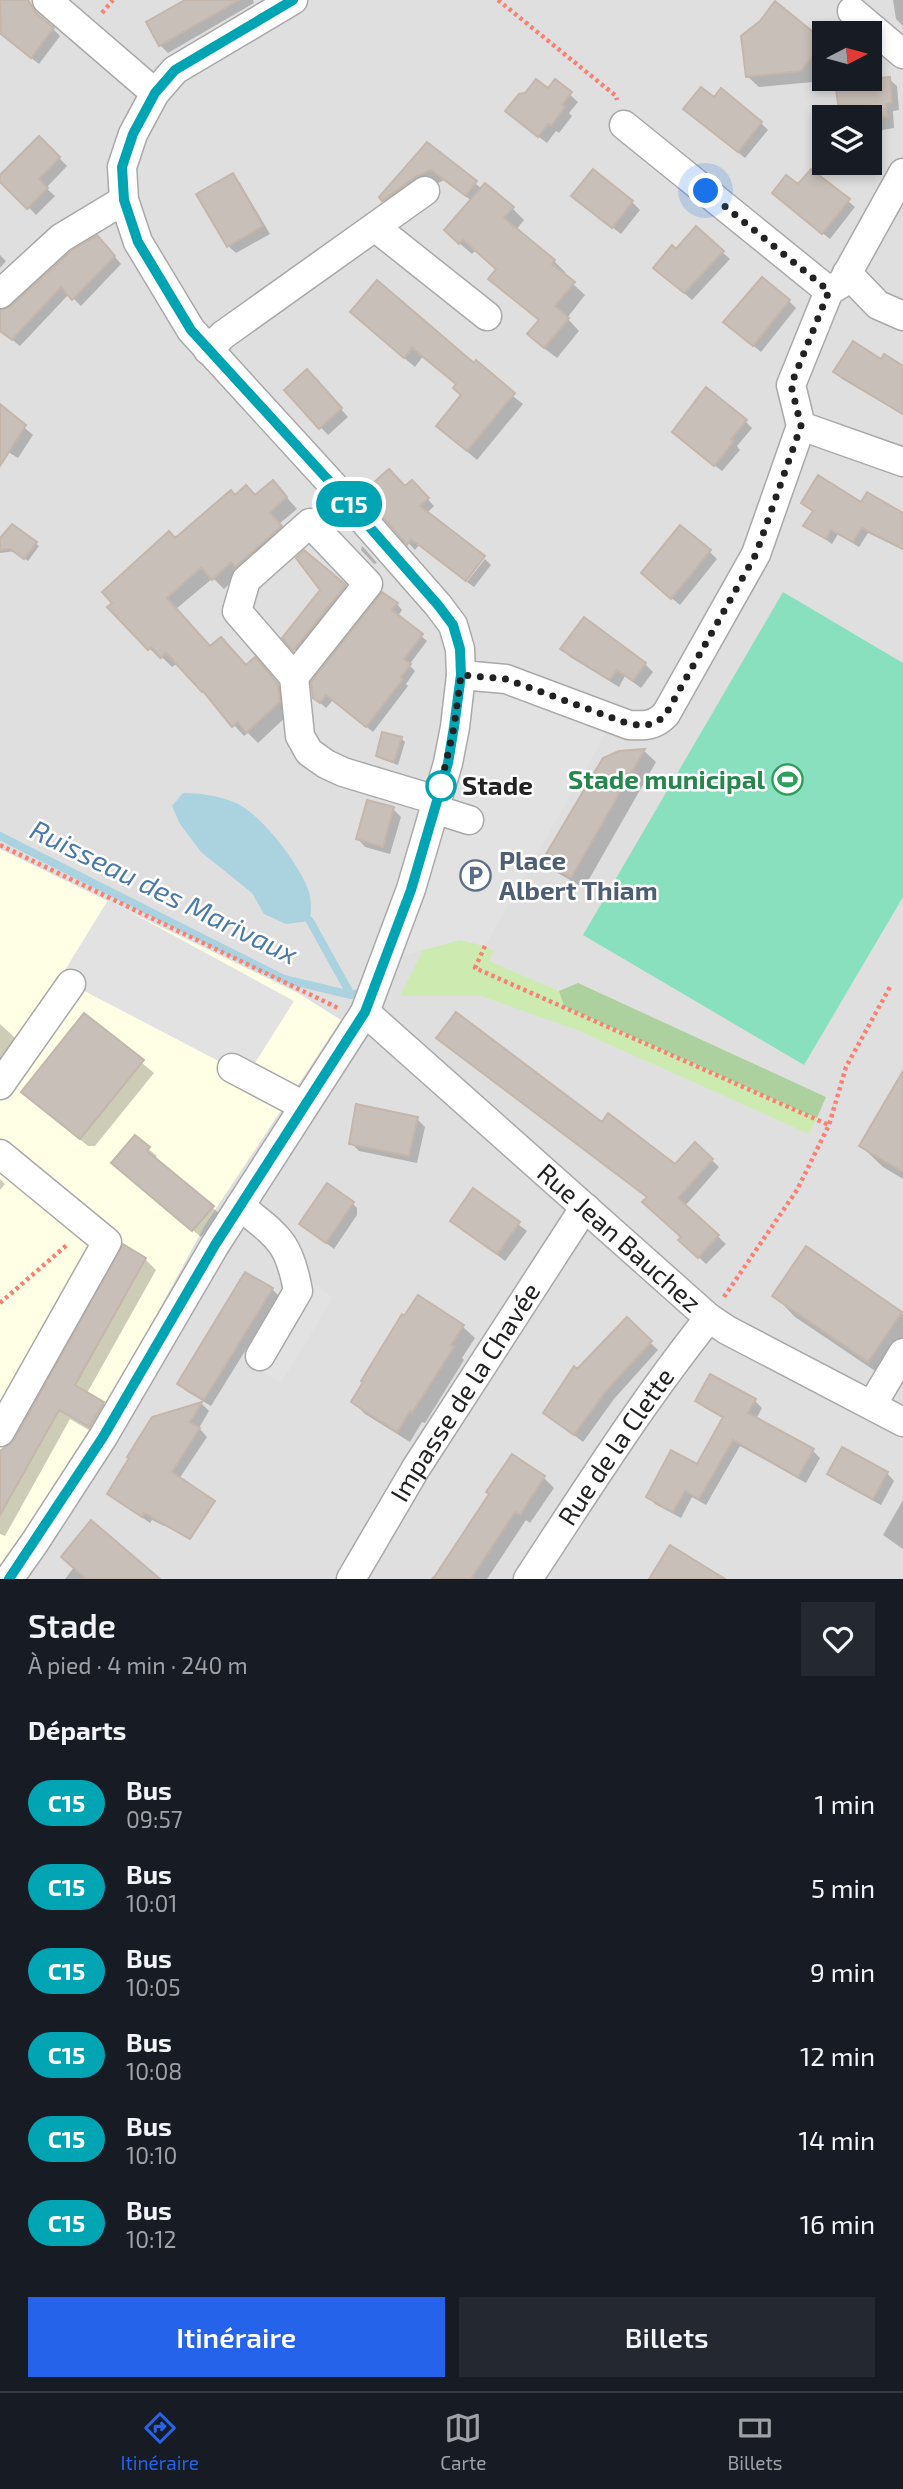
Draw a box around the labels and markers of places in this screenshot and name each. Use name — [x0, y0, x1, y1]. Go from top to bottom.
place label: Stade municipal — [568, 763, 765, 794]
sports icon: Stade municipal — [771, 763, 805, 797]
place label: Stade — [462, 769, 533, 800]
marker: Stade — [426, 771, 456, 801]
place label: Place Albert Thiam — [499, 844, 658, 905]
parking icon: Place Albert Thiam — [459, 859, 493, 893]

